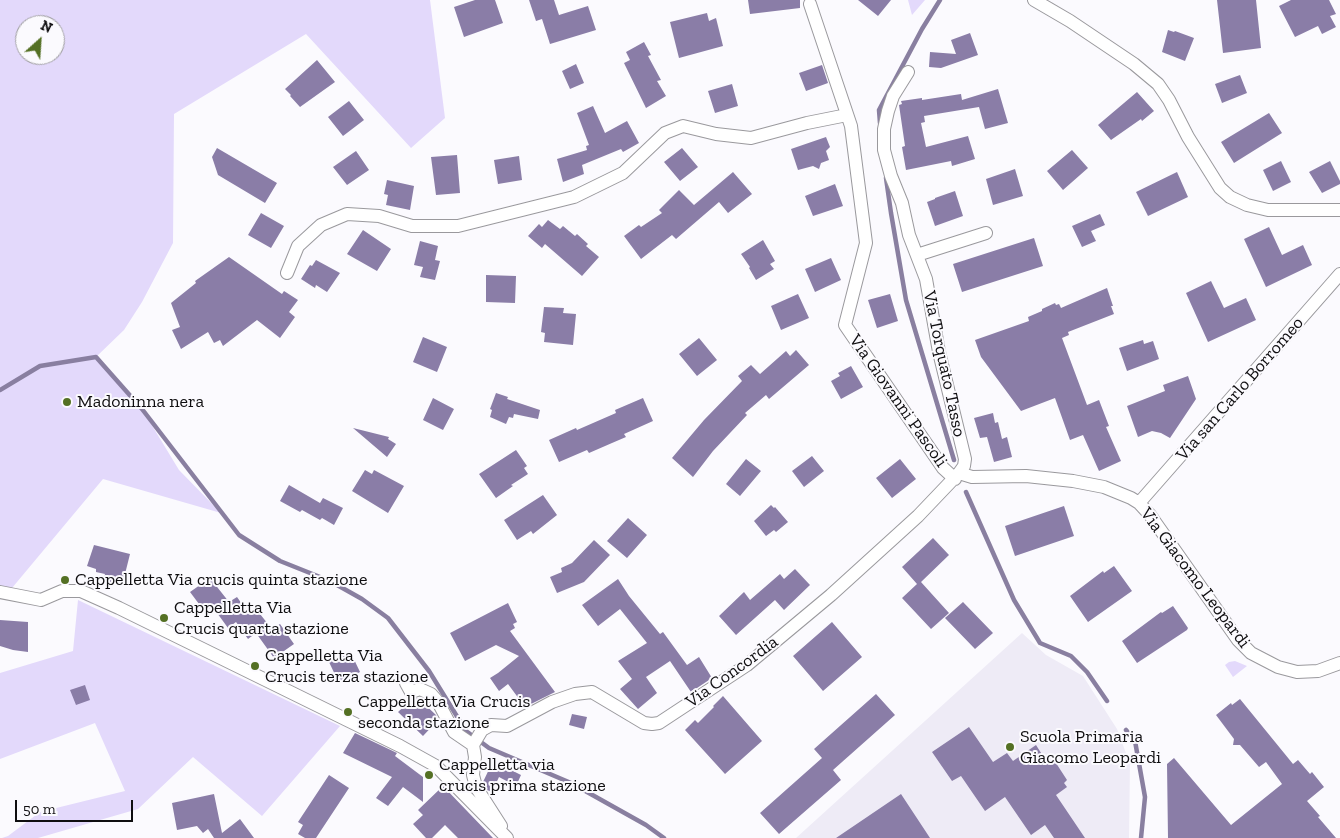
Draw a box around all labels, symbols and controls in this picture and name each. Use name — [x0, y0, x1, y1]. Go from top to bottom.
north arrow — [15, 15, 65, 65]
text: N — [38, 17, 55, 37]
street label: Via Torquato Tasso — [918, 289, 970, 439]
street label: Via san Carlo Borromeo — [1172, 313, 1308, 465]
street label: Via Giovanni Pascoli — [844, 330, 952, 472]
place label: Madoninna nera — [77, 391, 204, 413]
marker: Madoninna nera — [61, 396, 73, 408]
street label: Via Giacomo Leopardi — [1135, 504, 1255, 652]
place label: Cappelletta Via crucis quinta stazione — [75, 569, 367, 591]
marker: Cappelletta Via crucis quinta stazione — [59, 574, 71, 586]
place label: Cappelletta Via Crucis quarta stazione — [174, 597, 349, 640]
marker: Cappelletta Via Crucis quarta stazione — [158, 612, 170, 624]
street label: Via Concordia — [682, 631, 782, 713]
place label: Cappelletta Via Crucis terza stazione — [265, 645, 428, 688]
marker: Cappelletta Via Crucis terza stazione — [249, 660, 261, 672]
place label: Cappelletta Via Crucis seconda stazione — [358, 691, 530, 734]
marker: Cappelletta Via Crucis seconda stazione — [342, 706, 354, 718]
place label: Scuola Primaria Giacomo Leopardi — [1020, 726, 1161, 769]
marker: Scuola Primaria Giacomo Leopardi — [1004, 741, 1016, 753]
place label: Cappelletta via crucis prima stazione — [439, 754, 606, 796]
marker: Cappelletta via crucis prima stazione — [423, 769, 435, 781]
scale bar — [18, 790, 135, 822]
text: 50 m — [23, 800, 56, 818]

